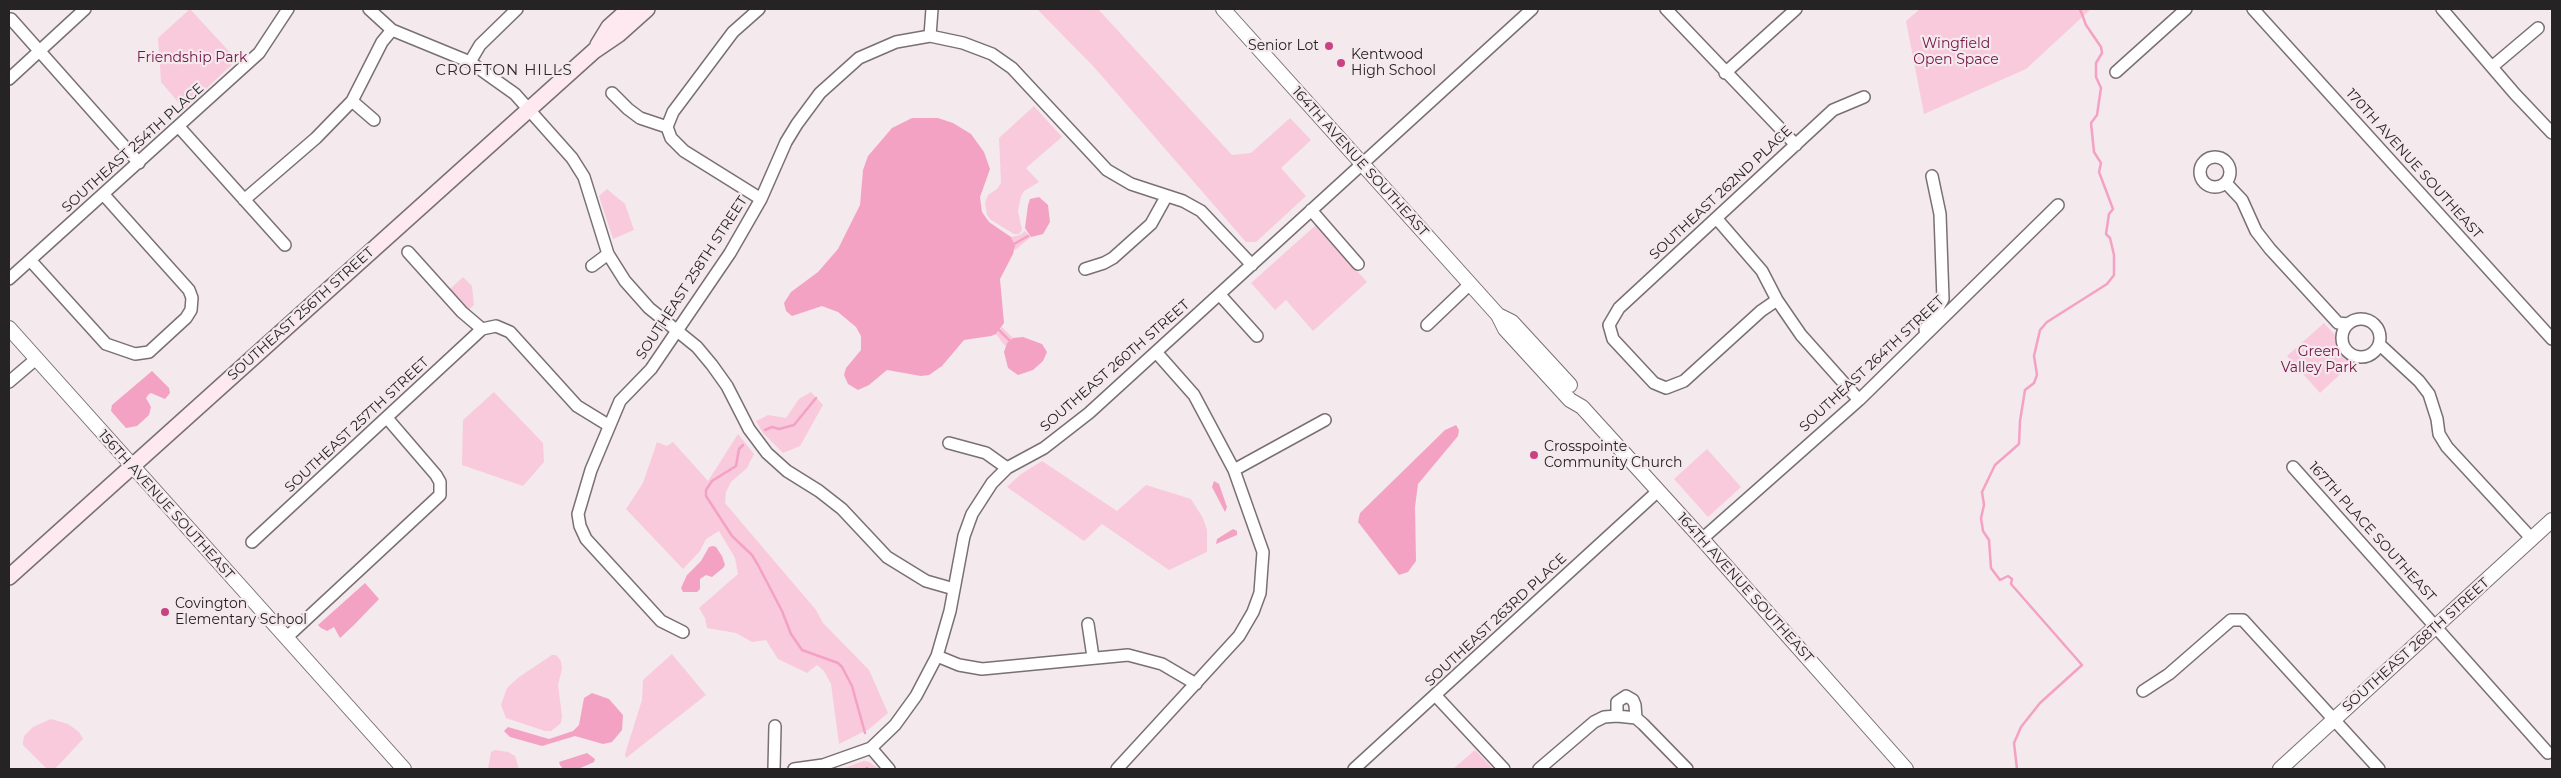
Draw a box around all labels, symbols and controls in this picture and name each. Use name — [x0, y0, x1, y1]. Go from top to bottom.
park label: Wingfield Open Space — [1913, 36, 1999, 68]
place label: Senior Lot — [1248, 38, 1319, 54]
marker: Senior Lot — [1323, 40, 1335, 52]
place label: Kentwood High School — [1351, 47, 1436, 80]
park label: Friendship Park — [137, 50, 247, 66]
marker: Kentwood High School — [1335, 57, 1347, 69]
district label: CROFTON HILLS — [434, 62, 574, 80]
street label: SOUTHEAST 254TH PLACE — [59, 80, 207, 216]
street label: 164TH AVENUE SOUTHEAST — [1288, 84, 1432, 240]
street label: 170TH AVENUE SOUTHEAST — [2342, 86, 2486, 242]
street label: SOUTHEAST 262ND PLACE — [1646, 123, 1796, 263]
street label: SOUTHEAST 258TH STREET — [633, 193, 751, 363]
street label: SOUTHEAST 256TH STREET — [224, 244, 378, 384]
street label: SOUTHEAST 264TH STREET — [1796, 292, 1948, 436]
street label: SOUTHEAST 260TH STREET — [1037, 297, 1193, 435]
park label: Green Valley Park — [2281, 344, 2357, 377]
street label: SOUTHEAST 257TH STREET — [282, 354, 432, 496]
street label: 156TH AVENUE SOUTHEAST — [95, 427, 237, 583]
place label: Crosspointe Community Church — [1544, 439, 1683, 472]
marker: Crosspointe Community Church — [1528, 449, 1540, 461]
street label: 167TH PLACE SOUTHEAST — [2305, 459, 2439, 605]
street label: 164TH AVENUE SOUTHEAST — [1673, 510, 1817, 666]
street label: SOUTHEAST 263RD PLACE — [1422, 550, 1570, 690]
street label: SOUTHEAST 268TH STREET — [2339, 575, 2493, 715]
place label: Covington Elementary School — [175, 596, 307, 628]
marker: Covington Elementary School — [159, 606, 171, 618]

